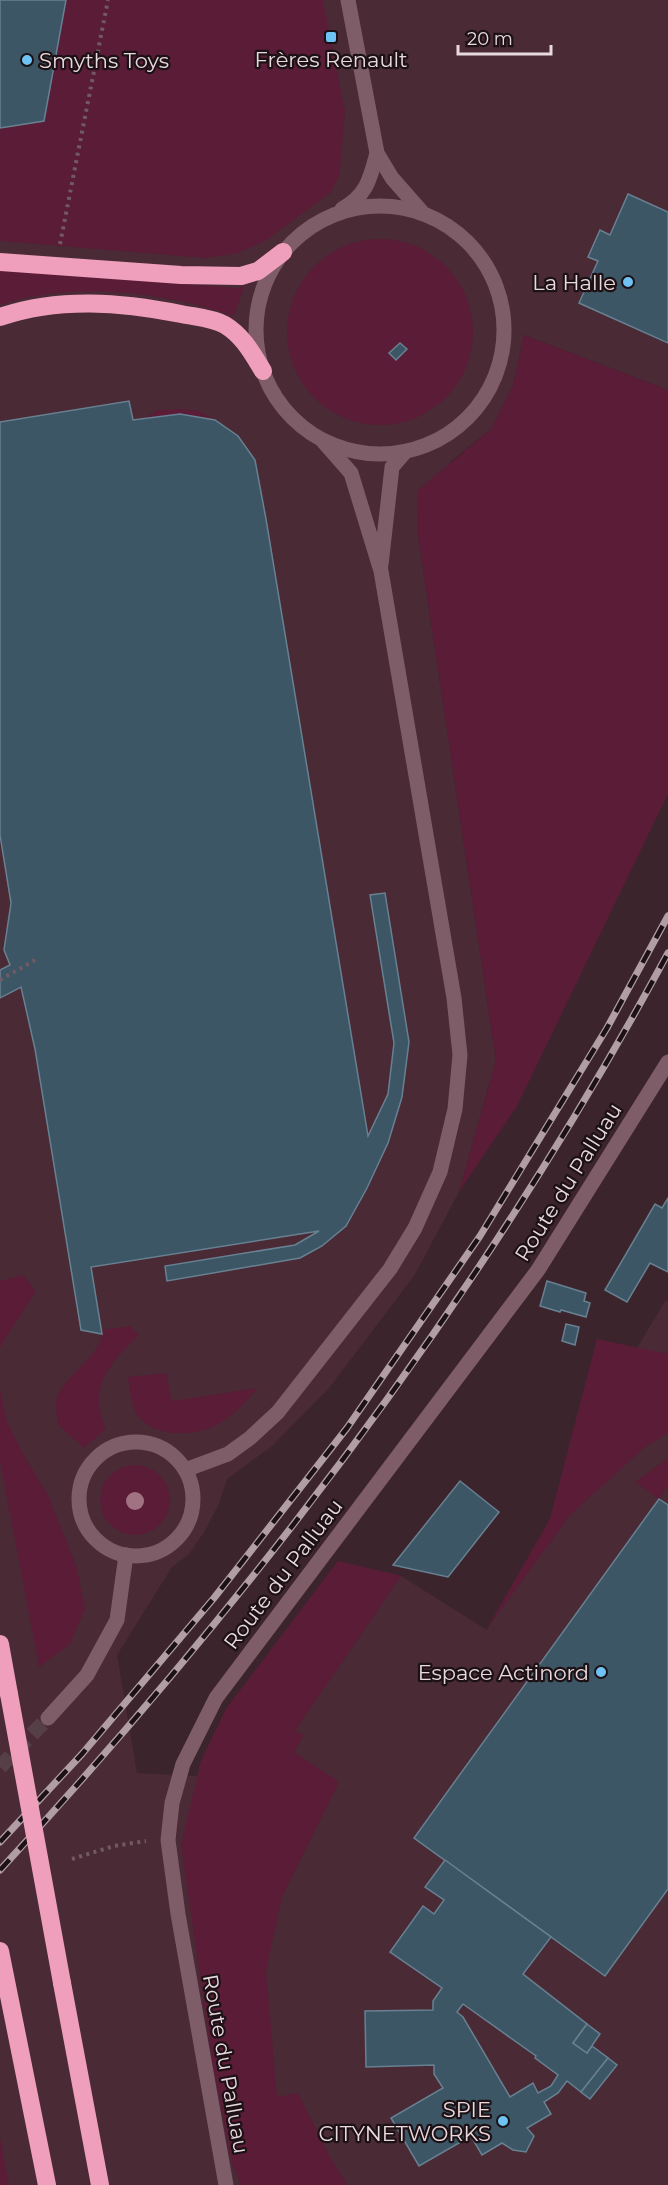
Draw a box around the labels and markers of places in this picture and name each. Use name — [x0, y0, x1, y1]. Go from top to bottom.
marker: Frères Renault — [324, 30, 338, 44]
place label: Frères Renault — [254, 47, 408, 72]
place label: Smyths Toys — [39, 48, 169, 73]
marker: Smyths Toys — [20, 53, 34, 67]
place label: La Halle — [532, 270, 616, 295]
marker: La Halle — [621, 275, 635, 289]
place label: Espace Actinord — [418, 1660, 589, 1685]
marker: Espace Actinord — [594, 1665, 608, 1679]
place label: SPIE CITYNETWORKS — [319, 2097, 491, 2146]
marker: SPIE CITYNETWORKS — [496, 2114, 510, 2128]

